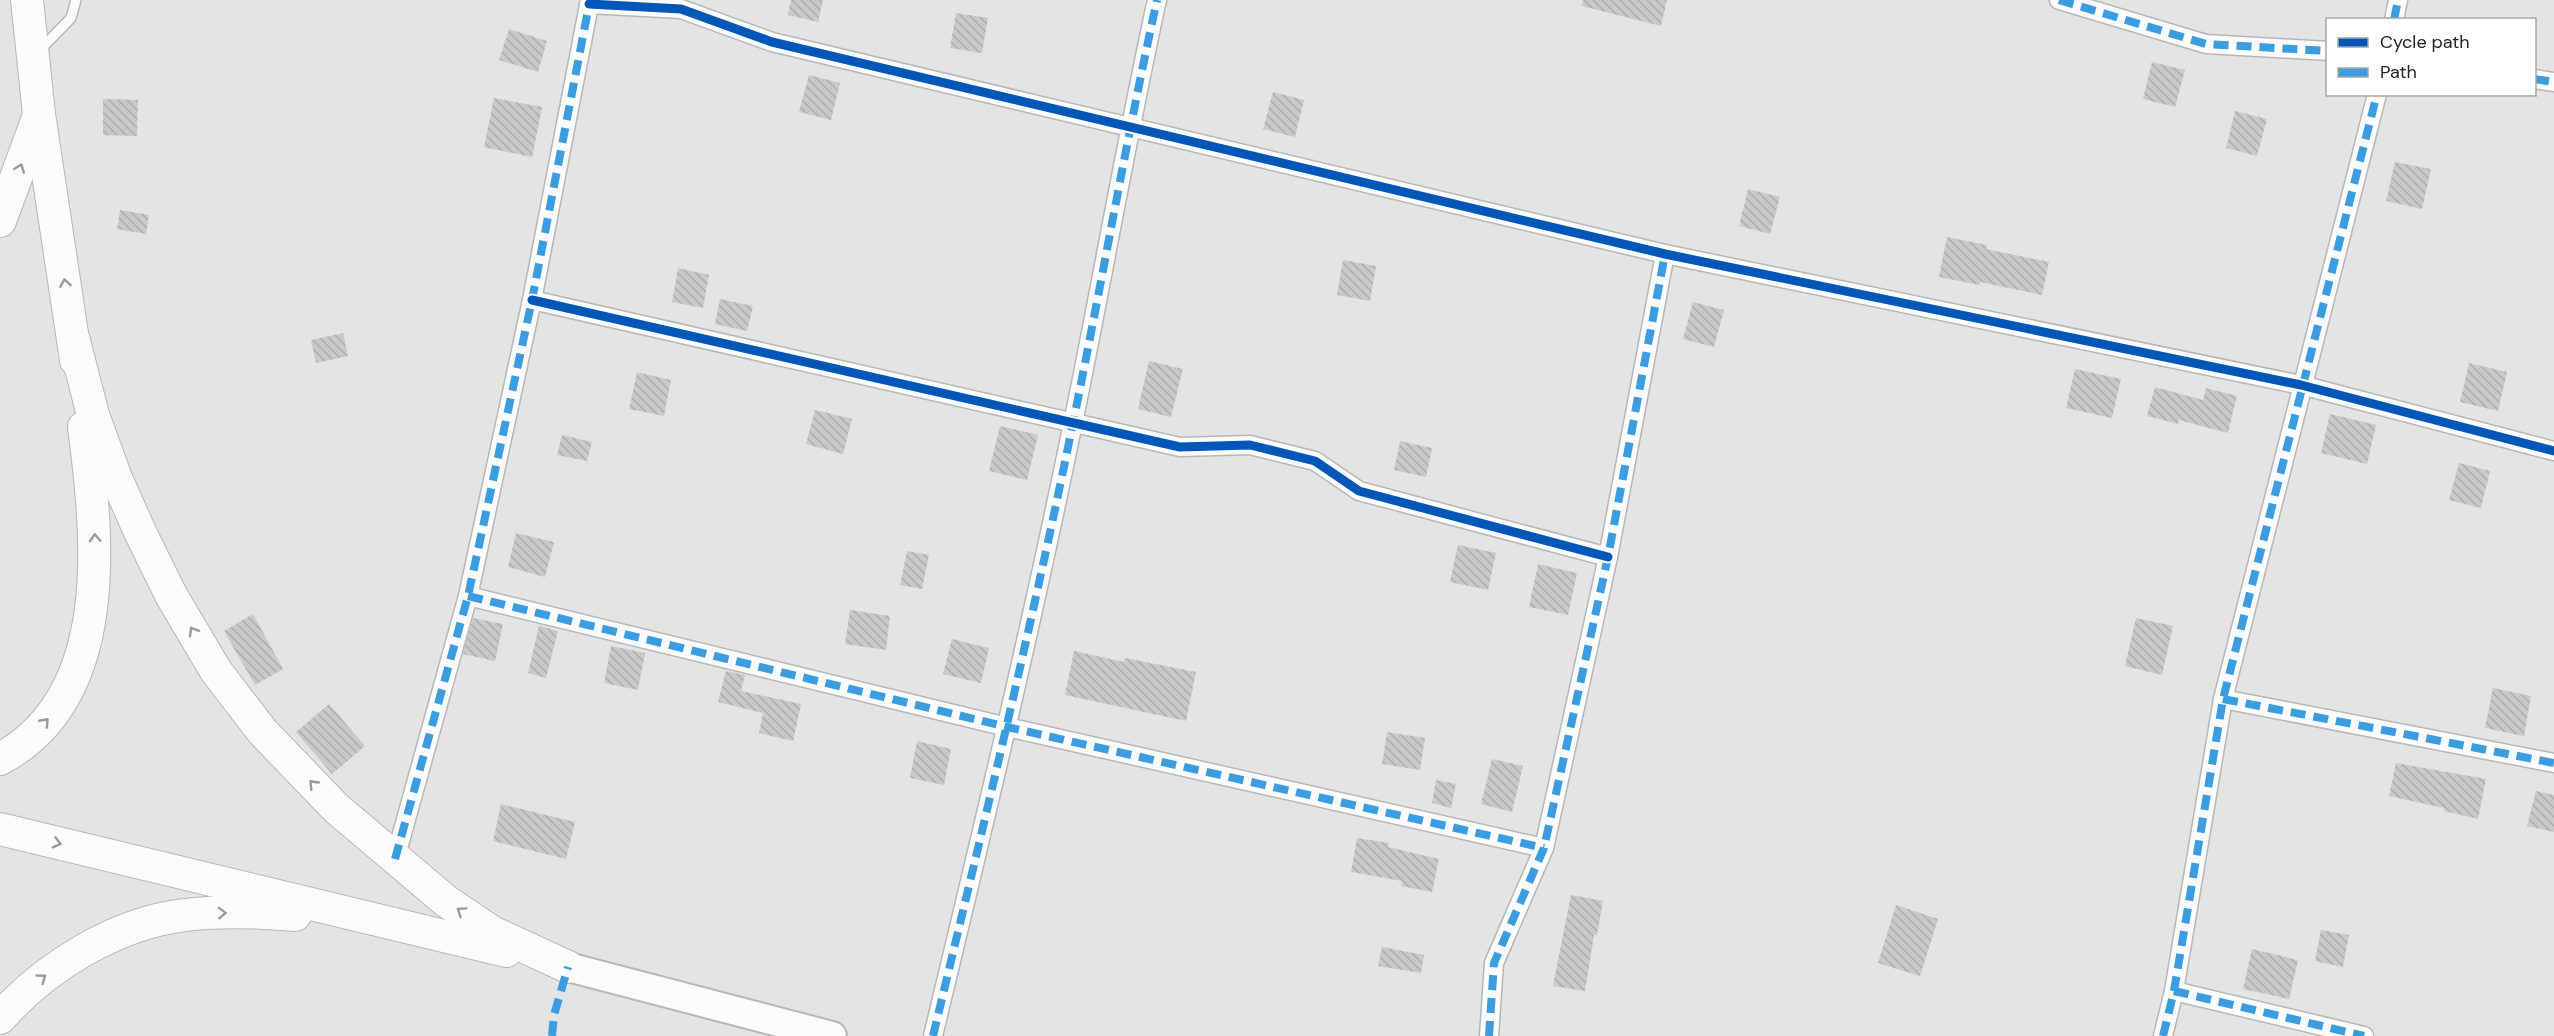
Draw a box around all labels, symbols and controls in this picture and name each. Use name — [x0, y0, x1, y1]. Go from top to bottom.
legend — [2326, 18, 2536, 96]
text: Cycle path — [2380, 30, 2470, 54]
text: Path — [2380, 60, 2417, 84]
one-way arrow — [12, 163, 25, 174]
one-way arrow — [59, 278, 71, 288]
one-way arrow — [89, 534, 101, 543]
one-way arrow — [189, 627, 200, 637]
one-way arrow — [38, 719, 49, 729]
one-way arrow — [309, 780, 320, 791]
one-way arrow — [52, 836, 62, 849]
one-way arrow — [218, 907, 227, 920]
one-way arrow — [457, 907, 468, 918]
one-way arrow — [36, 974, 47, 985]

